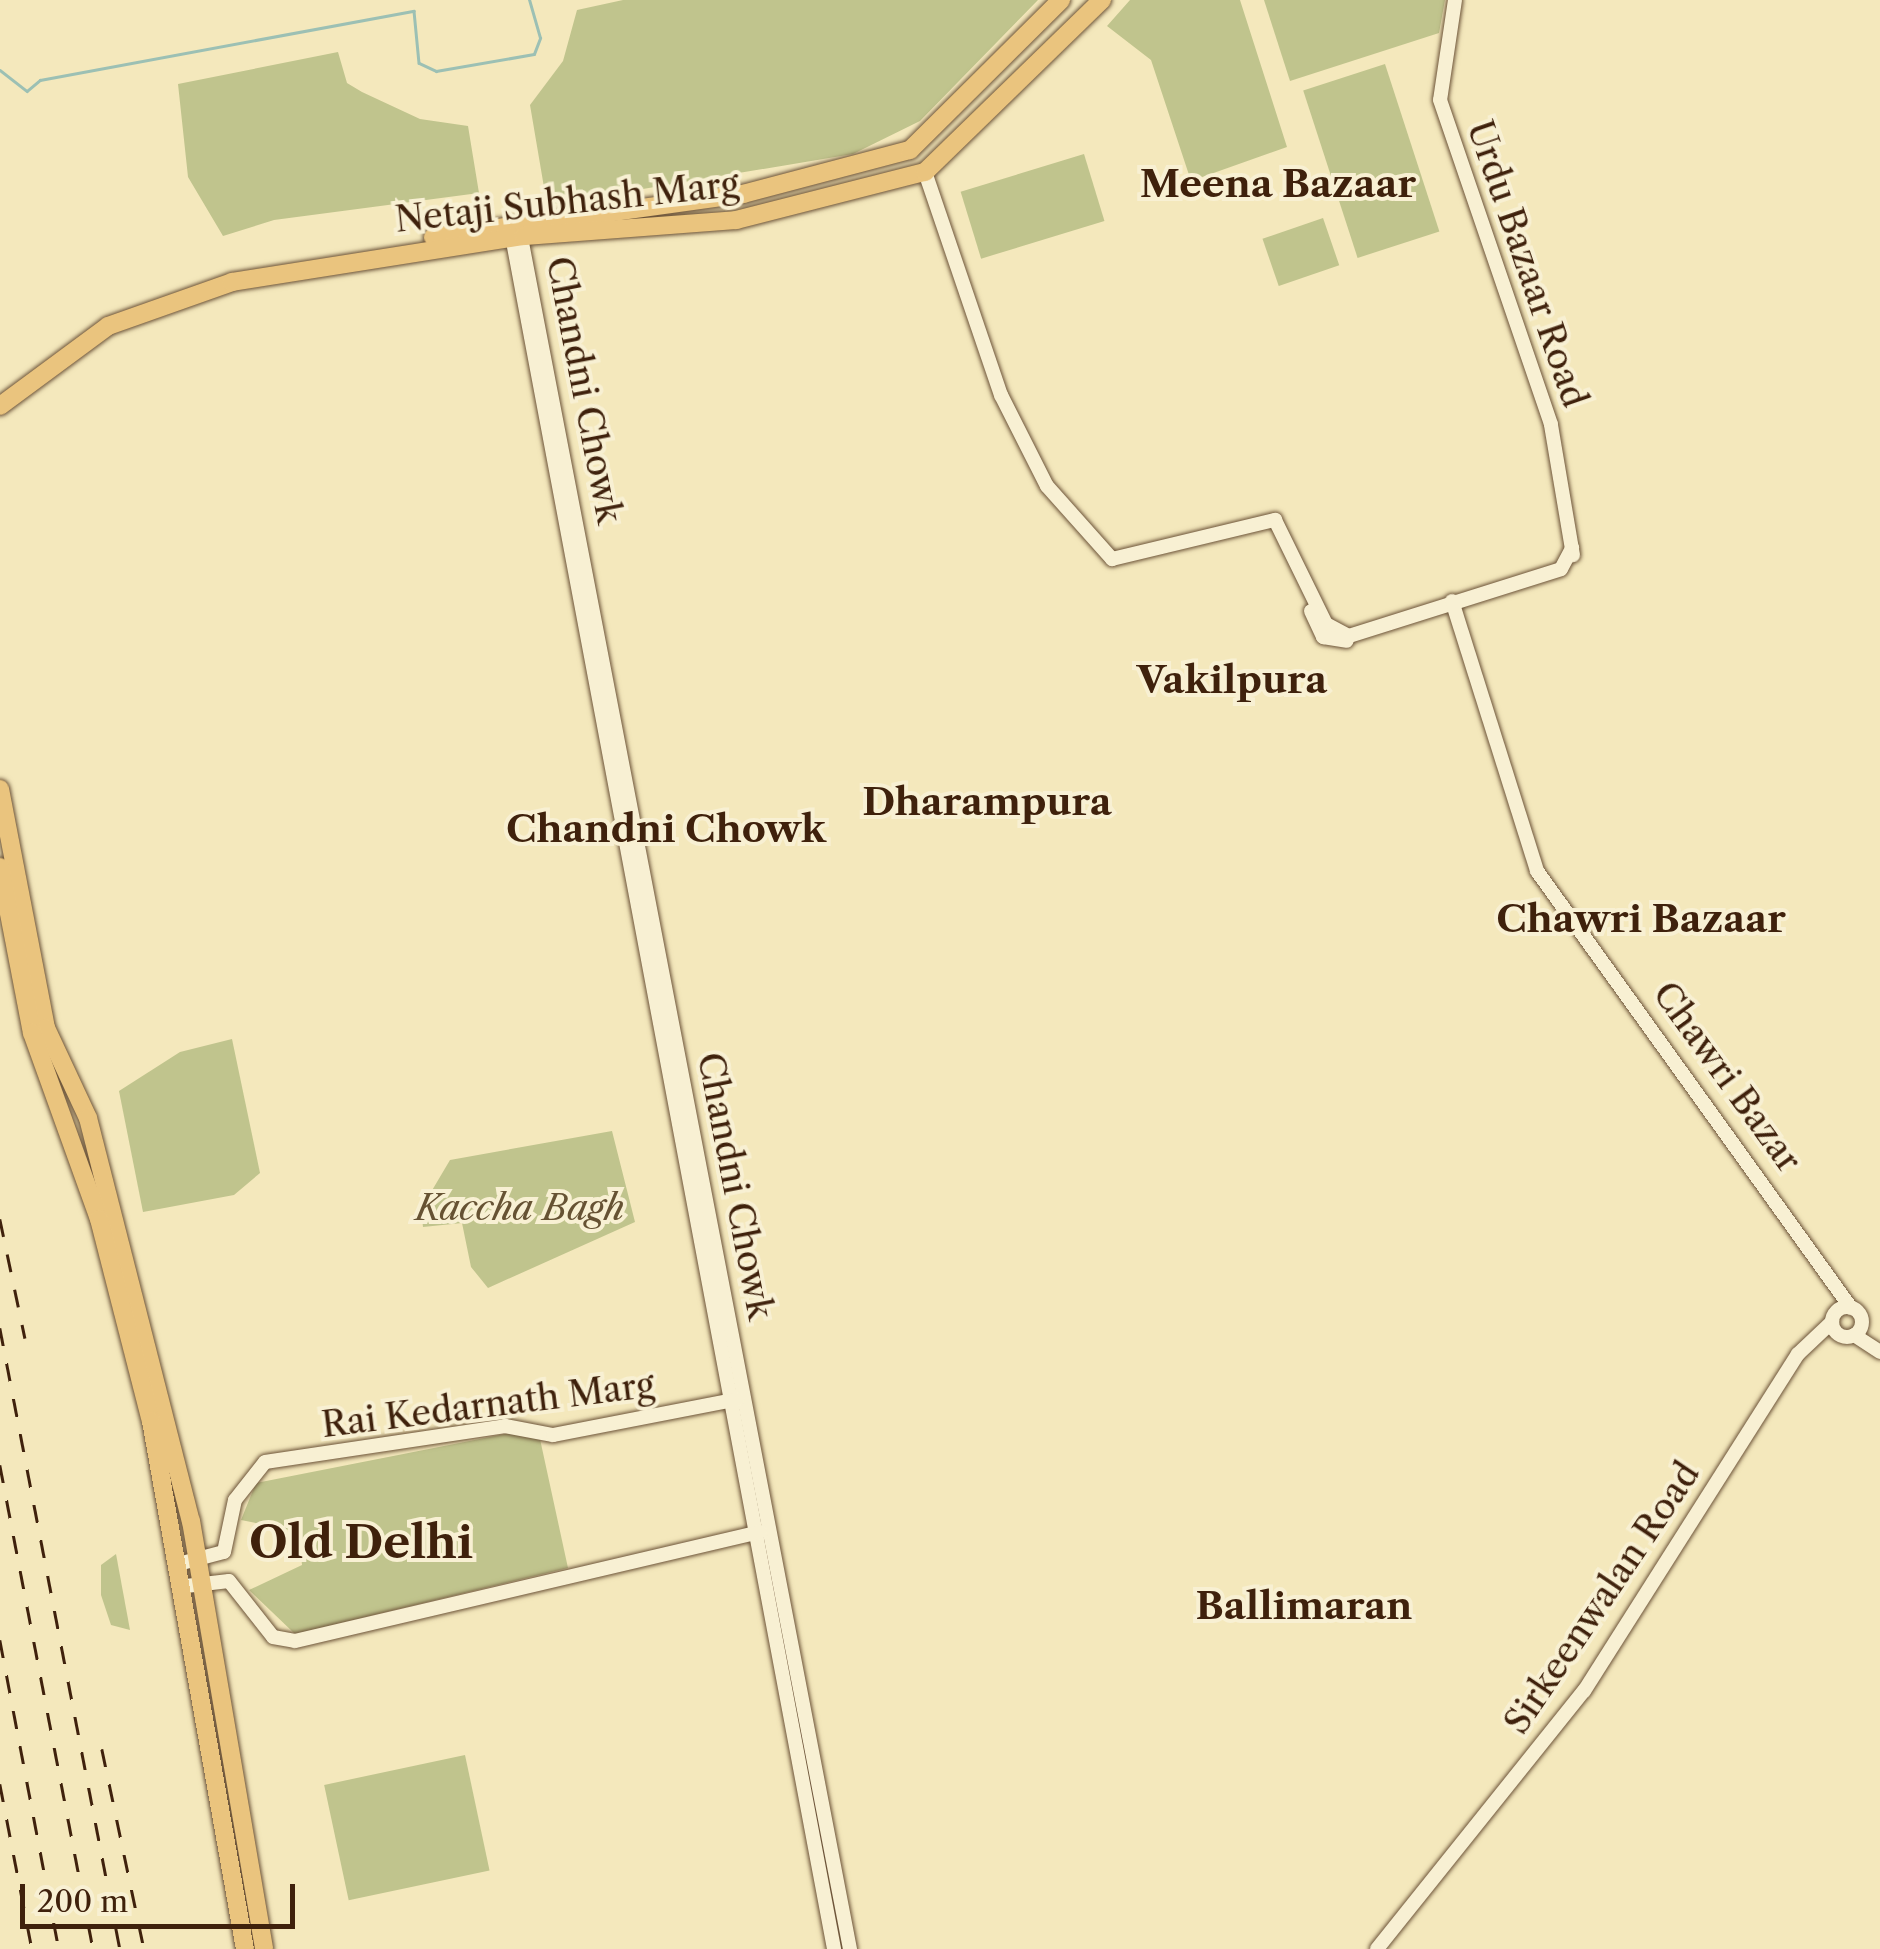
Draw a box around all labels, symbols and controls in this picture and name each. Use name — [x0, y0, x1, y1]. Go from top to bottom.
street label: Urdu Bazaar Road — [1458, 115, 1596, 413]
district label: Meena Bazaar — [1140, 161, 1416, 207]
street label: Netaji Subhash Marg — [393, 163, 741, 241]
street label: Chandni Chowk — [538, 253, 630, 527]
district label: Vakilpura — [1137, 657, 1327, 703]
district label: Dharampura — [862, 779, 1112, 825]
district label: Chandni Chowk — [506, 806, 826, 852]
district label: Chawri Bazaar — [1496, 896, 1786, 942]
street label: Chawri Bazar — [1644, 974, 1810, 1180]
street label: Chandni Chowk — [689, 1049, 781, 1323]
park label: Kaccha Bagh — [416, 1187, 624, 1229]
street label: Rai Kedarnath Marg — [319, 1364, 657, 1446]
street label: Sirkeenwalan Road — [1496, 1454, 1708, 1742]
district label: Old Delhi — [249, 1516, 473, 1570]
district label: Ballimaran — [1196, 1583, 1412, 1629]
scale bar — [25, 1864, 300, 1926]
text: 200 m — [37, 1883, 128, 1920]

